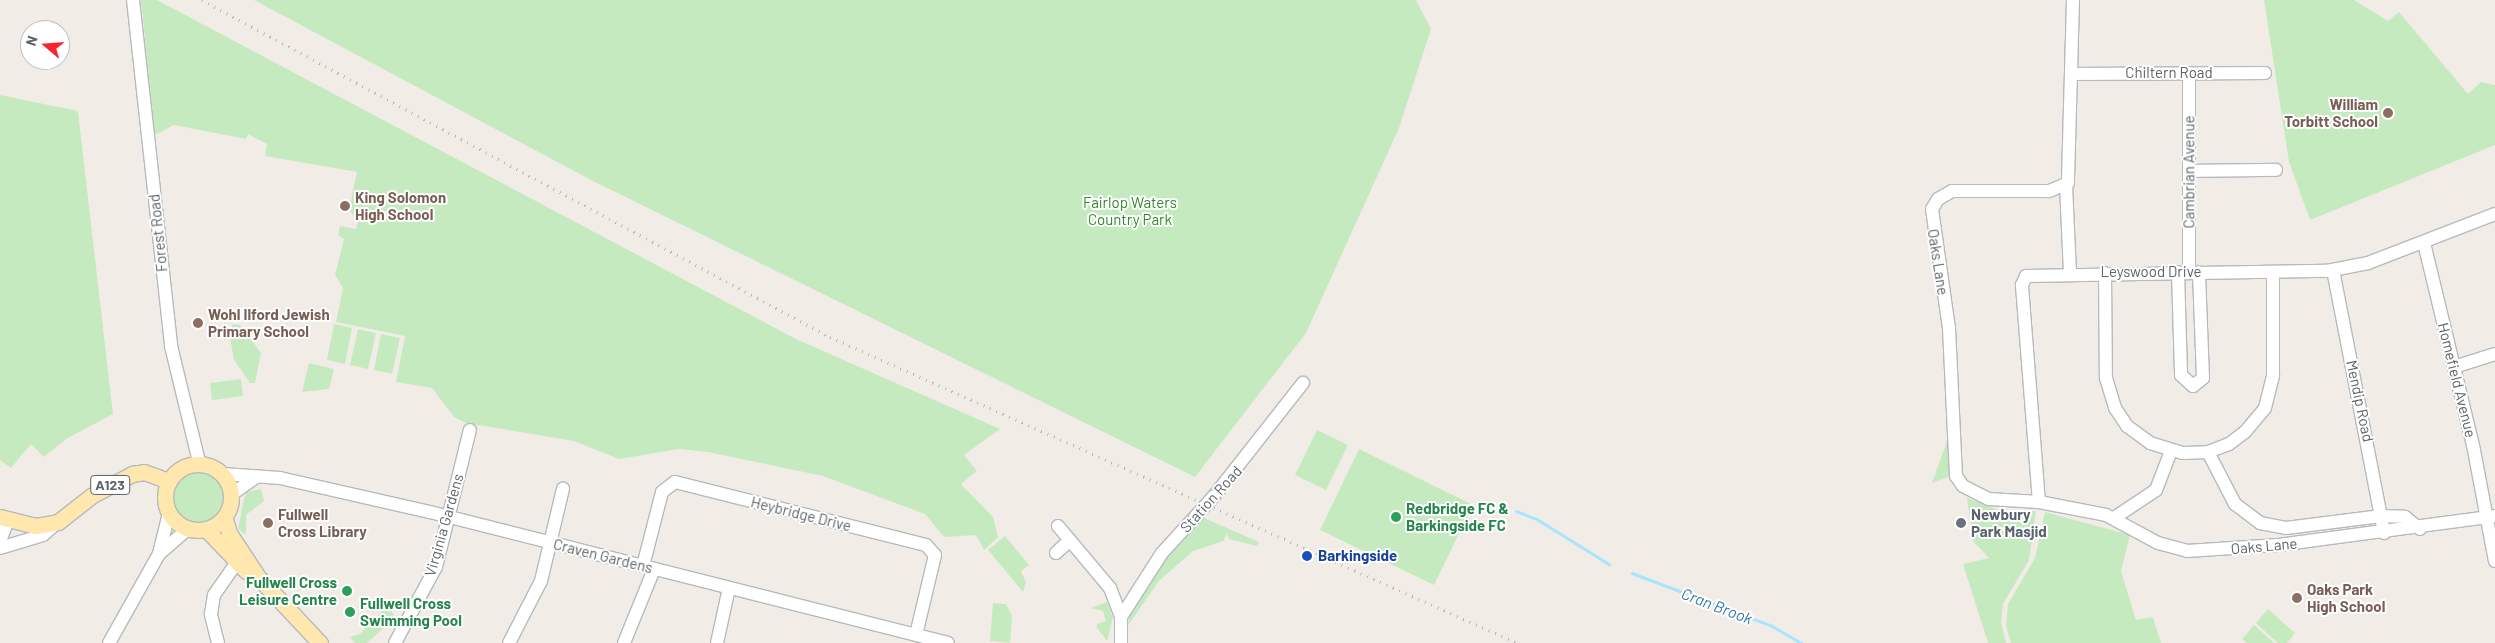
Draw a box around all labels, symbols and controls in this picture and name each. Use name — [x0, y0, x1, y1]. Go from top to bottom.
north arrow — [20, 20, 70, 70]
text: N — [22, 33, 41, 48]
street label: Chiltern Road — [2125, 64, 2213, 82]
place label: William Torbitt School — [2284, 95, 2378, 130]
marker: William Torbitt School — [2382, 107, 2394, 119]
street label: Cambrian Avenue — [2180, 116, 2198, 228]
place label: King Solomon High School — [355, 188, 446, 223]
street label: Forest Road — [145, 193, 171, 273]
park label: Fairlop Waters Country Park — [1083, 193, 1177, 228]
marker: King Solomon High School — [339, 200, 351, 212]
street label: Oaks Lane — [1924, 228, 1952, 296]
street label: Leyswood Drive — [2100, 263, 2202, 281]
place label: Wohl Ilford Jewish Primary School — [208, 305, 330, 340]
marker: Wohl Ilford Jewish Primary School — [192, 317, 204, 329]
street label: Homefield Avenue — [2434, 321, 2480, 439]
street label: Mendip Road — [2343, 358, 2377, 444]
street label: Station Road — [1176, 462, 1246, 536]
street label: Virginia Gardens — [421, 472, 467, 578]
road number: A123 — [90, 474, 130, 496]
street label: Heybridge Drive — [749, 493, 853, 535]
place label: Redbridge FC & Barkingside FC — [1406, 499, 1509, 534]
place label: Fullwell Cross Library — [278, 505, 367, 540]
place label: Newbury Park Masjid — [1971, 505, 2047, 540]
marker: Redbridge FC & Barkingside FC — [1390, 511, 1402, 523]
marker: Fullwell Cross Library — [262, 517, 274, 529]
marker: Newbury Park Masjid — [1955, 517, 1967, 529]
street label: Oaks Lane — [2230, 534, 2298, 558]
street label: Craven Gardens — [551, 535, 655, 577]
place label: Barkingside — [1318, 547, 1397, 565]
marker: Barkingside — [1300, 549, 1314, 563]
place label: Fullwell Cross Leisure Centre — [239, 573, 337, 608]
place label: Oaks Park High School — [2307, 580, 2385, 615]
water label: Cran Brook — [1679, 584, 1755, 628]
marker: Fullwell Cross Leisure Centre — [341, 585, 353, 597]
marker: Oaks Park High School — [2291, 592, 2303, 604]
place label: Fullwell Cross Swimming Pool — [360, 594, 462, 629]
marker: Fullwell Cross Swimming Pool — [344, 606, 356, 618]

